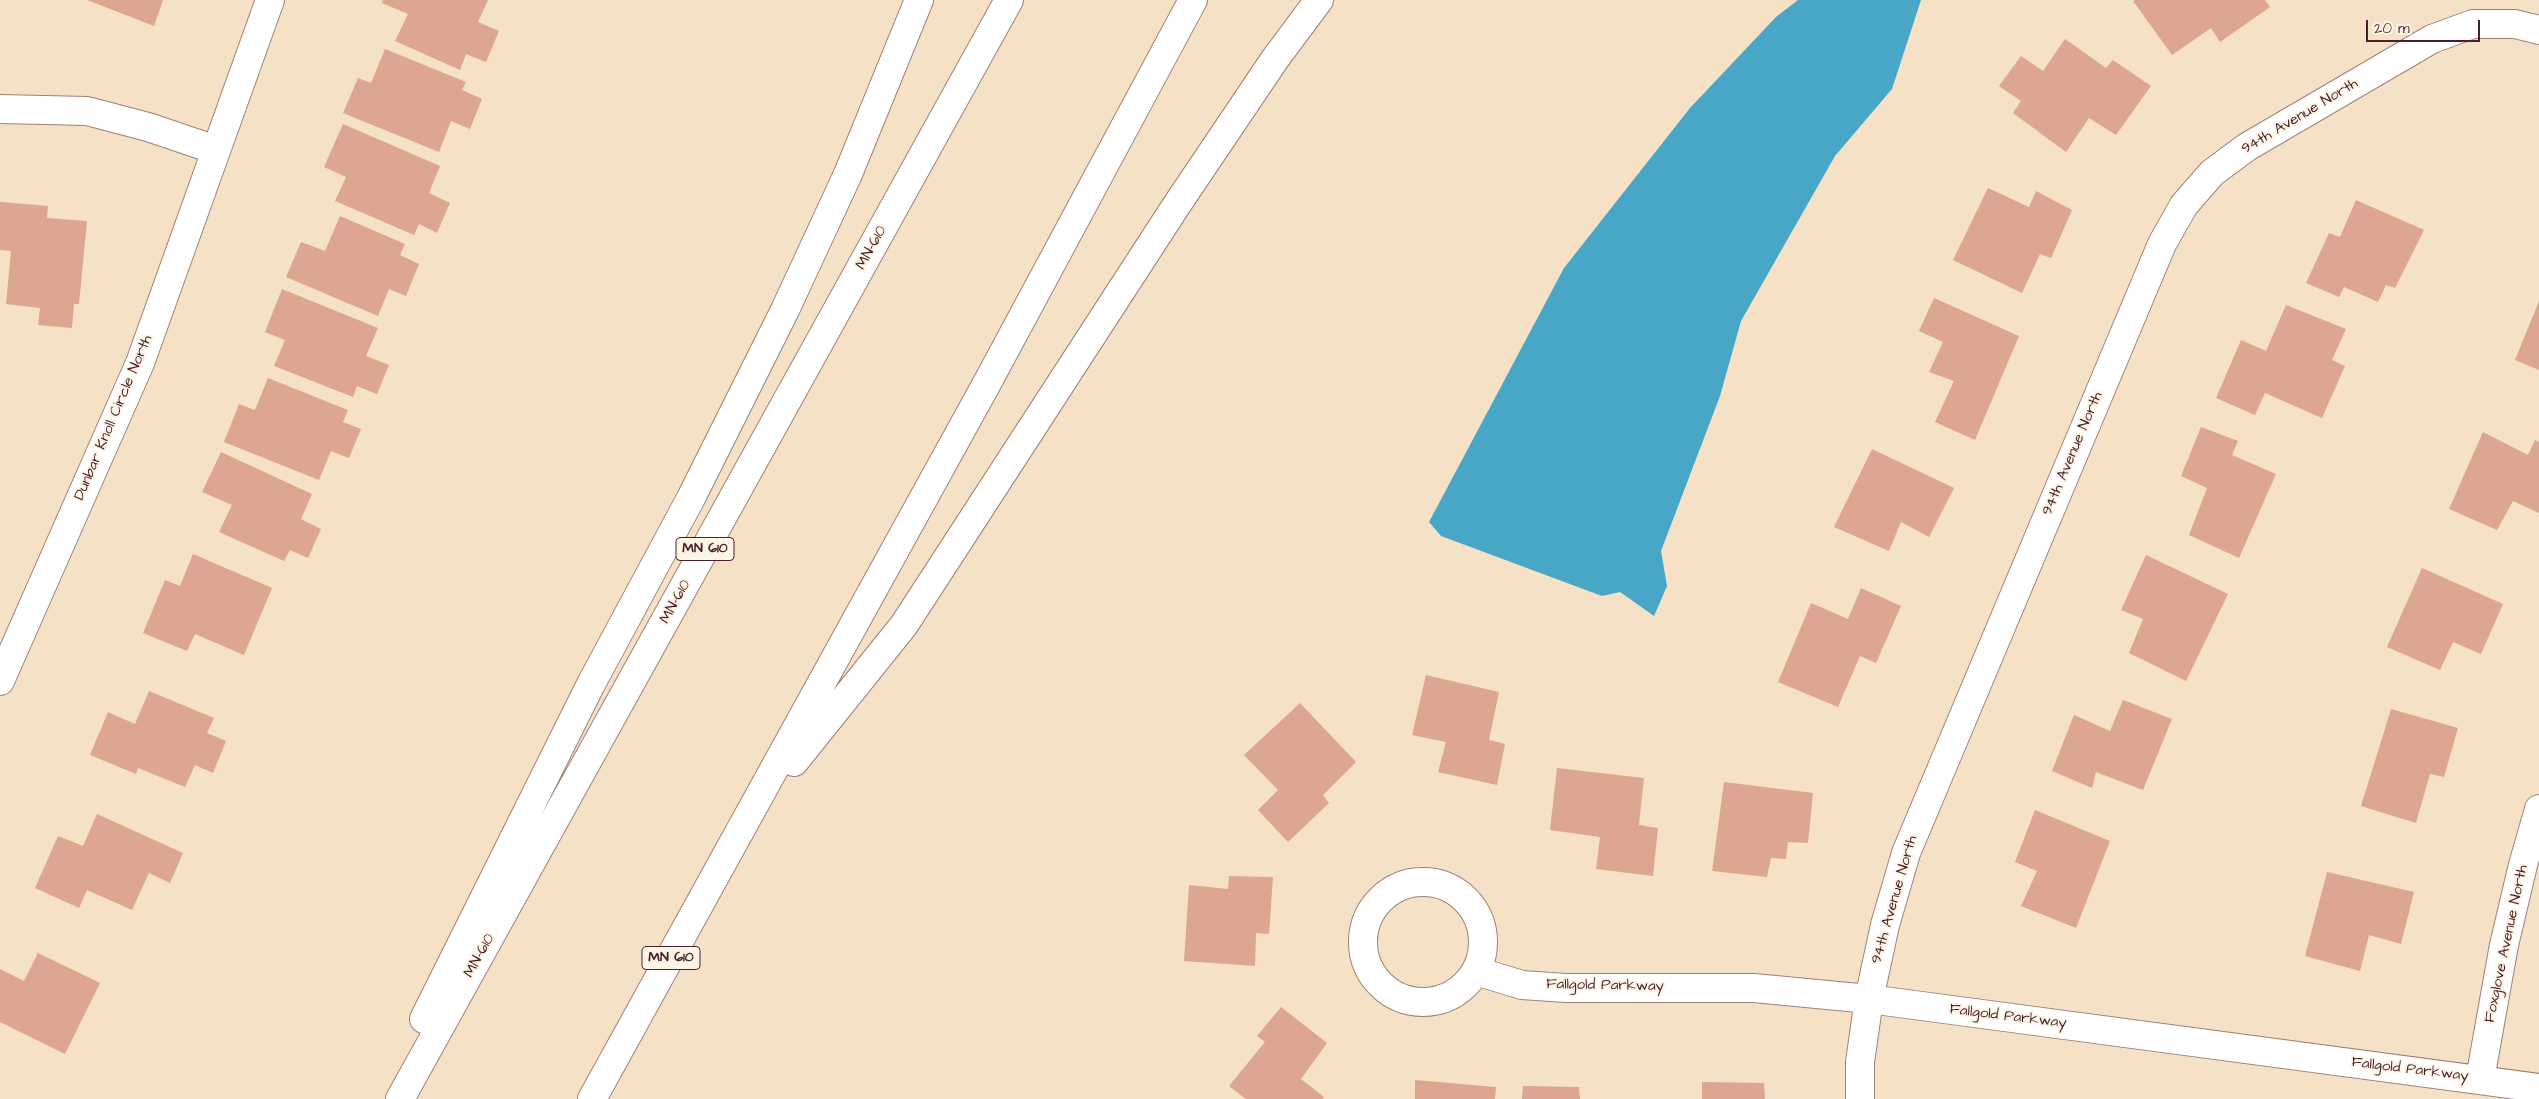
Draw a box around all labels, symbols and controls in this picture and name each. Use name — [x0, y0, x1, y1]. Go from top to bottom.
scale bar — [2369, 10, 2483, 42]
text: 20 m — [2374, 18, 2410, 39]
street label: 94th Avenue North — [2239, 75, 2361, 159]
street label: MN-610 — [853, 223, 891, 273]
street label: Dunbar Knoll Circle North — [71, 333, 157, 503]
street label: 94th Avenue North — [2039, 389, 2107, 519]
road number: MN 610 — [676, 538, 734, 560]
street label: MN-610 — [657, 577, 695, 627]
street label: 94th Avenue North — [1868, 834, 1922, 966]
street label: Foxglove Avenue North — [2481, 864, 2533, 1024]
street label: MN-610 — [461, 931, 499, 981]
road number: MN 610 — [642, 946, 700, 970]
street label: Fallgold Parkway — [1546, 976, 1664, 996]
street label: Fallgold Parkway — [1949, 1001, 2067, 1033]
street label: Fallgold Parkway — [2351, 1054, 2469, 1086]

